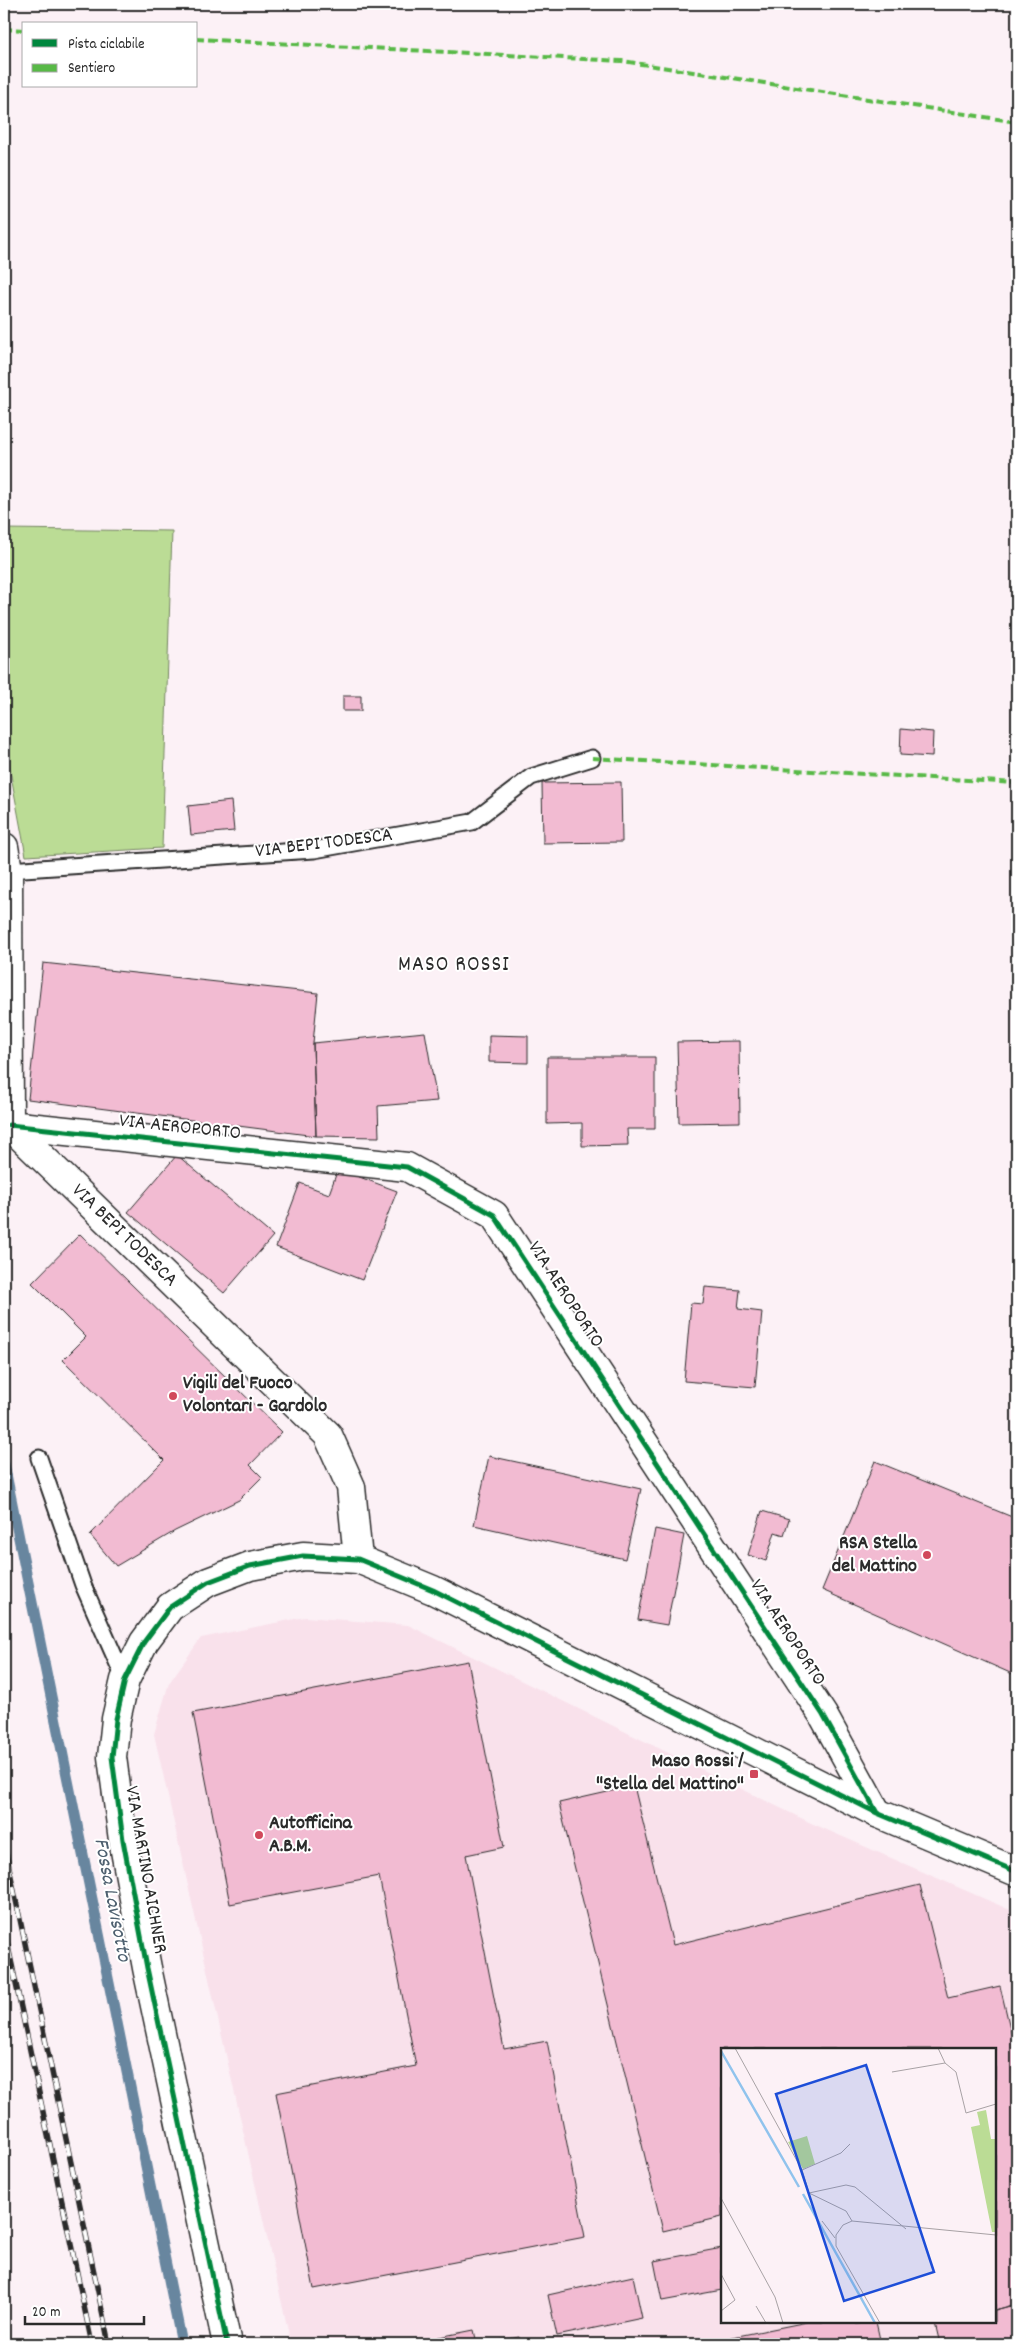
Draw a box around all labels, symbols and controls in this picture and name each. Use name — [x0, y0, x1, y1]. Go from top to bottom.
legend — [22, 22, 198, 88]
text: Pista ciclabile — [68, 34, 145, 56]
text: Sentiero — [68, 58, 116, 80]
street label: VIA BEPI TODESCA — [254, 822, 394, 866]
district label: MASO ROSSI — [398, 950, 510, 981]
street label: VIA AEROPORTO — [118, 1108, 242, 1148]
street label: VIA BEPI TODESCA — [65, 1178, 183, 1294]
street label: VIA AEROPORTO — [520, 1236, 610, 1354]
place label: Vigili del Fuoco Volontari - Gardolo — [183, 1370, 327, 1421]
marker: Vigili del Fuoco Volontari - Gardolo — [167, 1390, 179, 1402]
place label: RSA Stella del Mattino — [832, 1530, 918, 1581]
marker: RSA Stella del Mattino — [921, 1549, 933, 1561]
street label: VIA AEROPORTO — [742, 1574, 832, 1692]
place label: Maso Rossi / "Stella del Mattino" — [596, 1748, 744, 1799]
marker: Maso Rossi / "Stella del Mattino" — [748, 1768, 760, 1780]
street label: VIA MARTINO AICHNER — [116, 1784, 174, 1956]
place label: Autofficina A.B.M. — [269, 1810, 352, 1861]
marker: Autofficina A.B.M. — [253, 1829, 265, 1841]
water label: Fossa Lavisotto — [84, 1836, 138, 1966]
inset map — [721, 2048, 996, 2323]
scale bar — [25, 2293, 144, 2325]
text: 20 m — [32, 2302, 60, 2324]

